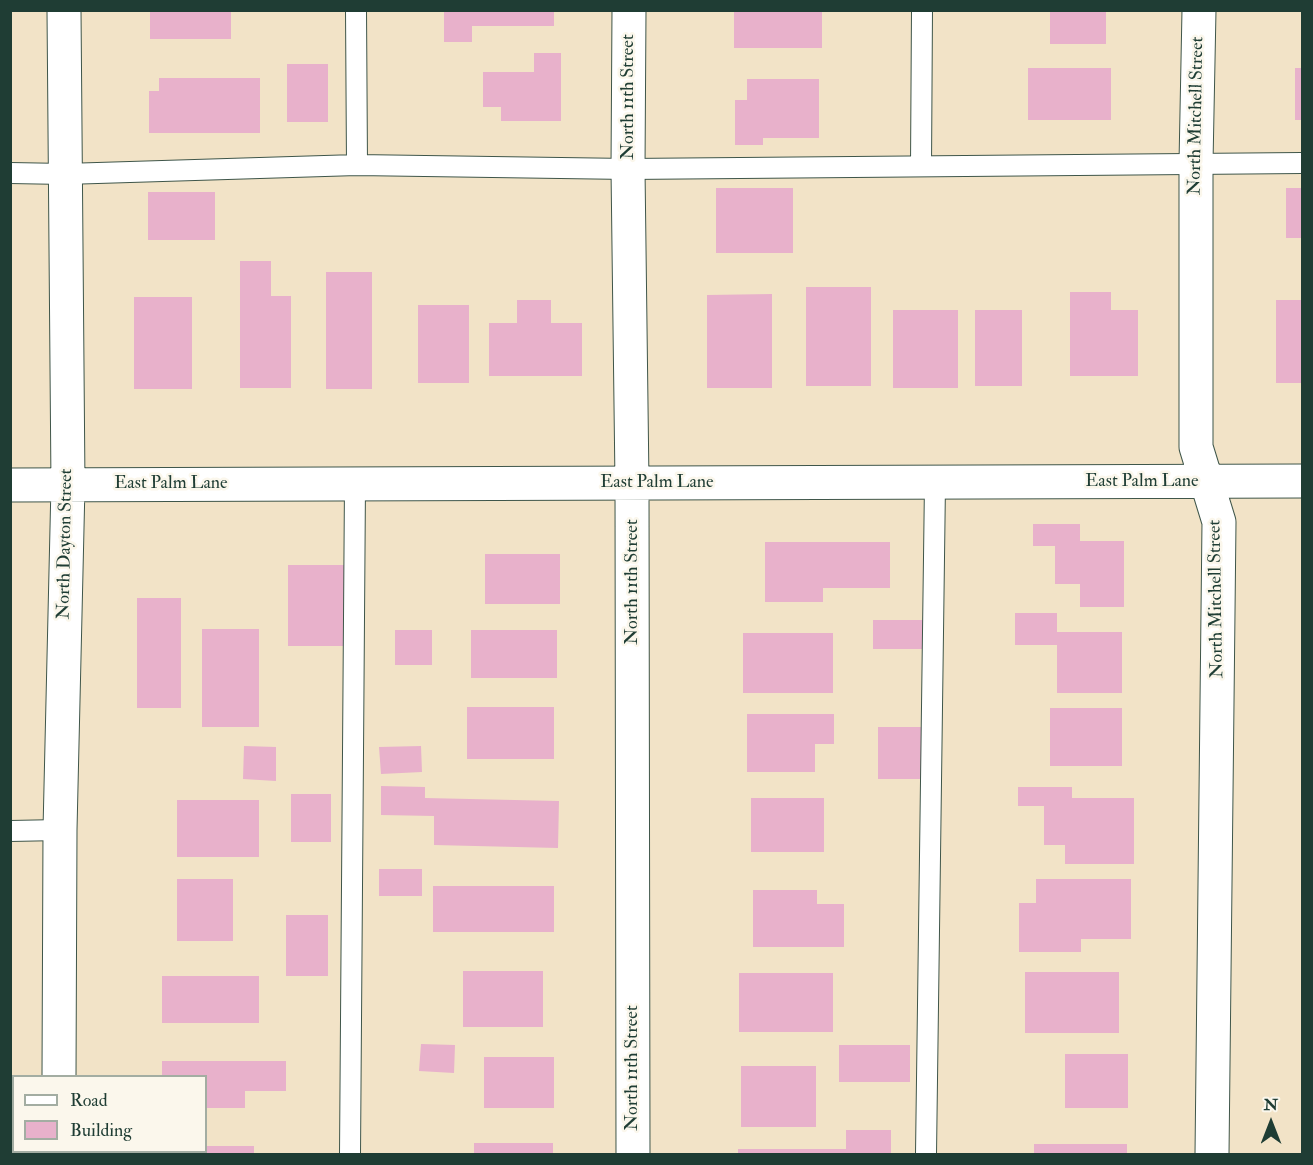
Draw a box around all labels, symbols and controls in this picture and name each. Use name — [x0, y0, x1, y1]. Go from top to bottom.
street label: North 11th Street — [618, 34, 640, 160]
street label: North Mitchell Street — [1185, 37, 1209, 195]
street label: North Dayton Street — [54, 468, 78, 620]
street label: East Palm Lane — [1085, 471, 1199, 493]
street label: East Palm Lane — [600, 472, 714, 494]
street label: East Palm Lane — [114, 473, 228, 495]
street label: North 11th Street — [622, 519, 644, 645]
street label: North Mitchell Street — [1205, 520, 1229, 678]
street label: North 11th Street — [622, 1005, 644, 1131]
legend — [12, 1075, 207, 1153]
text: Road — [70, 1089, 108, 1112]
north arrow — [1241, 1093, 1301, 1153]
text: N — [1264, 1095, 1278, 1115]
text: Building — [70, 1119, 132, 1142]

